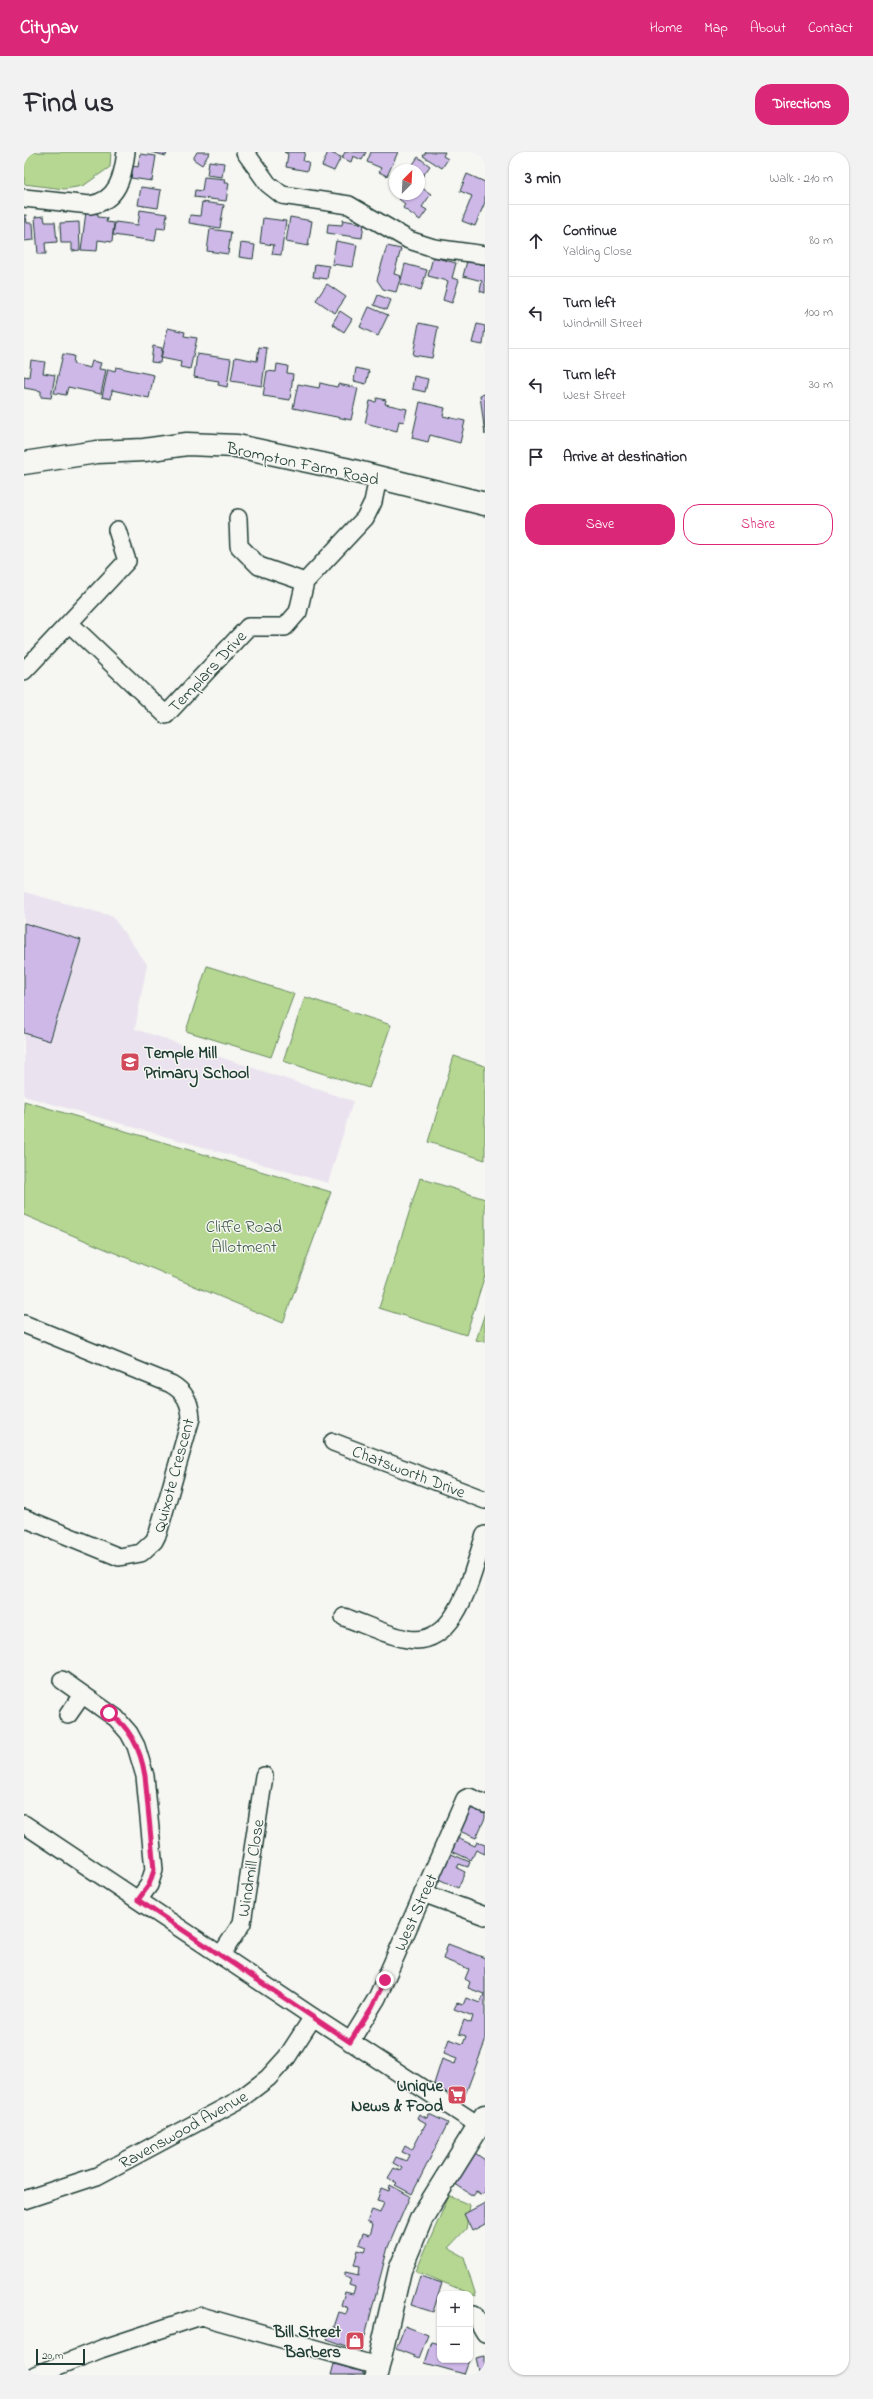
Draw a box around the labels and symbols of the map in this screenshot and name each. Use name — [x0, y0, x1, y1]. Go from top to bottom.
north arrow — [389, 164, 425, 200]
street label: Brompton Farm Road — [223, 436, 382, 493]
street label: Templars Drive — [163, 625, 253, 719]
place label: Temple Mill Primary School — [144, 1041, 249, 1088]
school or university icon: Temple Mill Primary School — [119, 1051, 141, 1073]
park label: Cliffe Road Allotment — [206, 1215, 283, 1260]
street label: Quixote Crescent — [147, 1415, 202, 1535]
street label: Chatsworth Drive — [348, 1439, 469, 1506]
route start — [100, 1704, 118, 1722]
street label: Windmill Close — [231, 1817, 272, 1919]
street label: West Street — [388, 1870, 445, 1955]
route end — [376, 1971, 394, 1989]
place label: Unique News & Food — [351, 2074, 444, 2119]
street label: Ravenswood Avenue — [115, 2084, 253, 2176]
supermarket icon: Unique News & Food — [446, 2084, 468, 2106]
place label: Bill Street Barbers — [273, 2320, 341, 2365]
shop icon: Bill Street Barbers — [344, 2330, 366, 2352]
scale bar — [36, 2347, 85, 2366]

